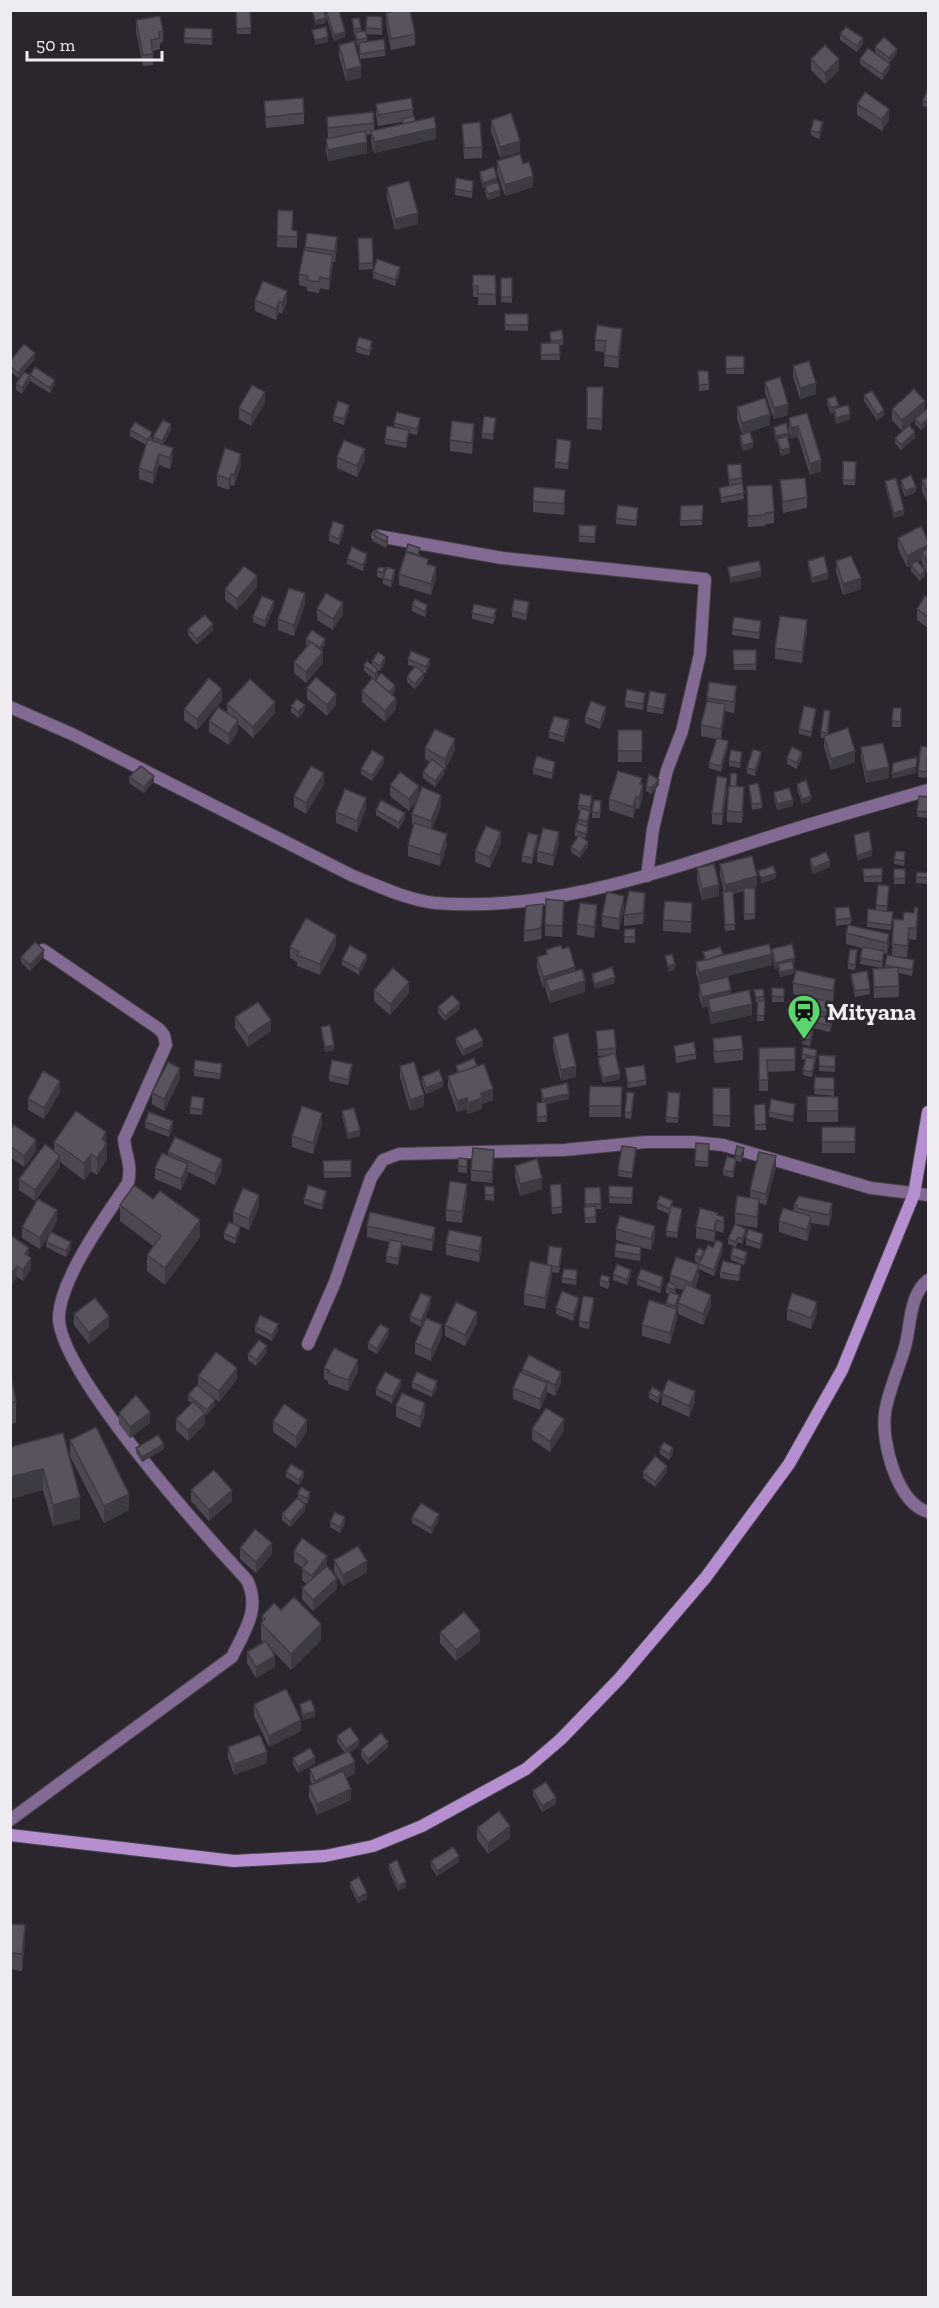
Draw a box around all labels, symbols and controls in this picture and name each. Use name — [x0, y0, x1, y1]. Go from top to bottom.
scale bar — [27, 24, 162, 62]
text: 50 m — [36, 34, 76, 56]
station icon: Mityana — [786, 993, 822, 1040]
place label: Mityana — [827, 997, 916, 1026]

